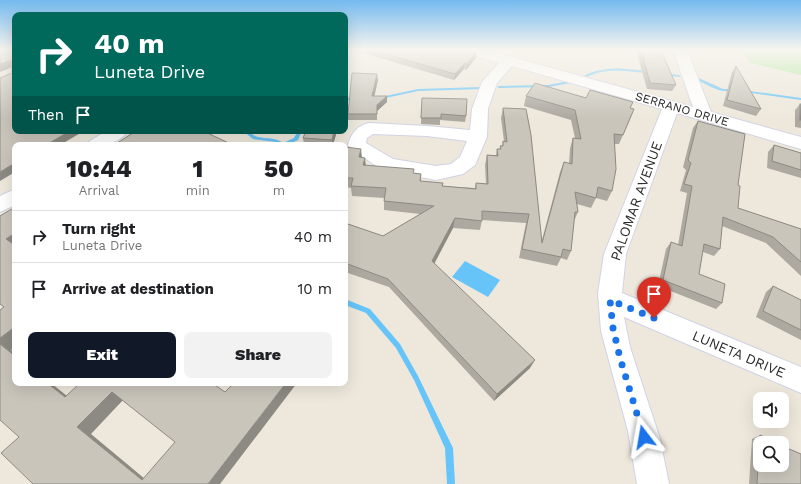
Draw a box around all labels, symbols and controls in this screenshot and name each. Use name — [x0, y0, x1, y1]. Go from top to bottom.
text: 40 m — [94, 27, 164, 60]
icon: right — [28, 28, 80, 80]
text: Luneta Drive — [94, 61, 205, 82]
street label: SERRANO DRIVE — [634, 89, 731, 129]
icon: arrive — [72, 104, 94, 126]
text: Then — [28, 106, 64, 124]
street label: PALOMAR AVENUE — [607, 139, 665, 263]
text: 10:44 — [66, 155, 132, 183]
text: 1 — [192, 155, 203, 183]
text: 50 — [264, 155, 294, 183]
text: Arrival — [79, 183, 119, 198]
text: min — [186, 183, 210, 198]
text: m — [273, 183, 285, 198]
text: Turn right — [62, 220, 135, 238]
icon: right — [28, 226, 50, 248]
text: 40 m — [294, 228, 332, 246]
text: Luneta Drive — [62, 238, 142, 253]
pin — [637, 277, 671, 318]
icon: arrive — [28, 278, 50, 300]
text: Arrive at destination — [62, 280, 214, 298]
text: 10 m — [297, 280, 332, 298]
icon: arrive — [643, 283, 665, 305]
street label: LUNETA DRIVE — [690, 327, 788, 381]
button: Exit — [28, 332, 176, 378]
button: Share — [184, 332, 332, 378]
map controls — [753, 392, 789, 472]
button: sound — [753, 392, 789, 428]
position arrow — [623, 416, 665, 458]
button: search — [753, 436, 789, 472]

